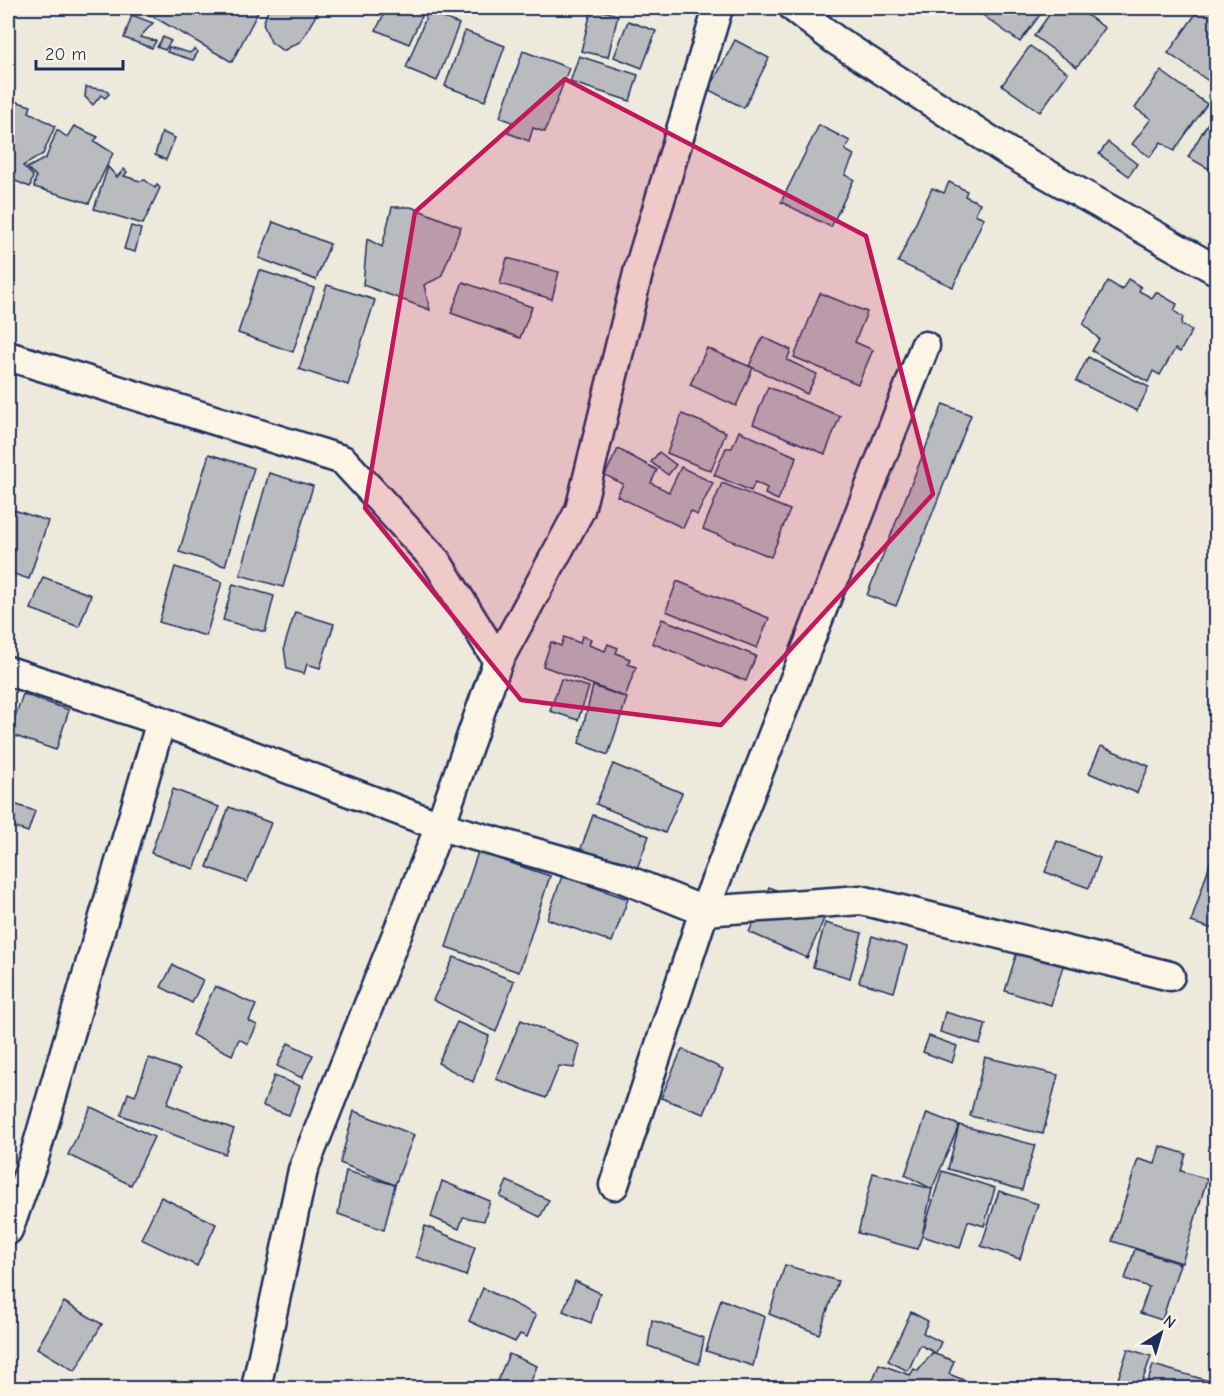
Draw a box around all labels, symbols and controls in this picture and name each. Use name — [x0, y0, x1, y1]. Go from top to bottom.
scale bar — [36, 33, 123, 71]
text: 20 m — [45, 44, 86, 65]
north arrow — [1131, 1303, 1191, 1363]
text: N — [1160, 1311, 1179, 1332]

